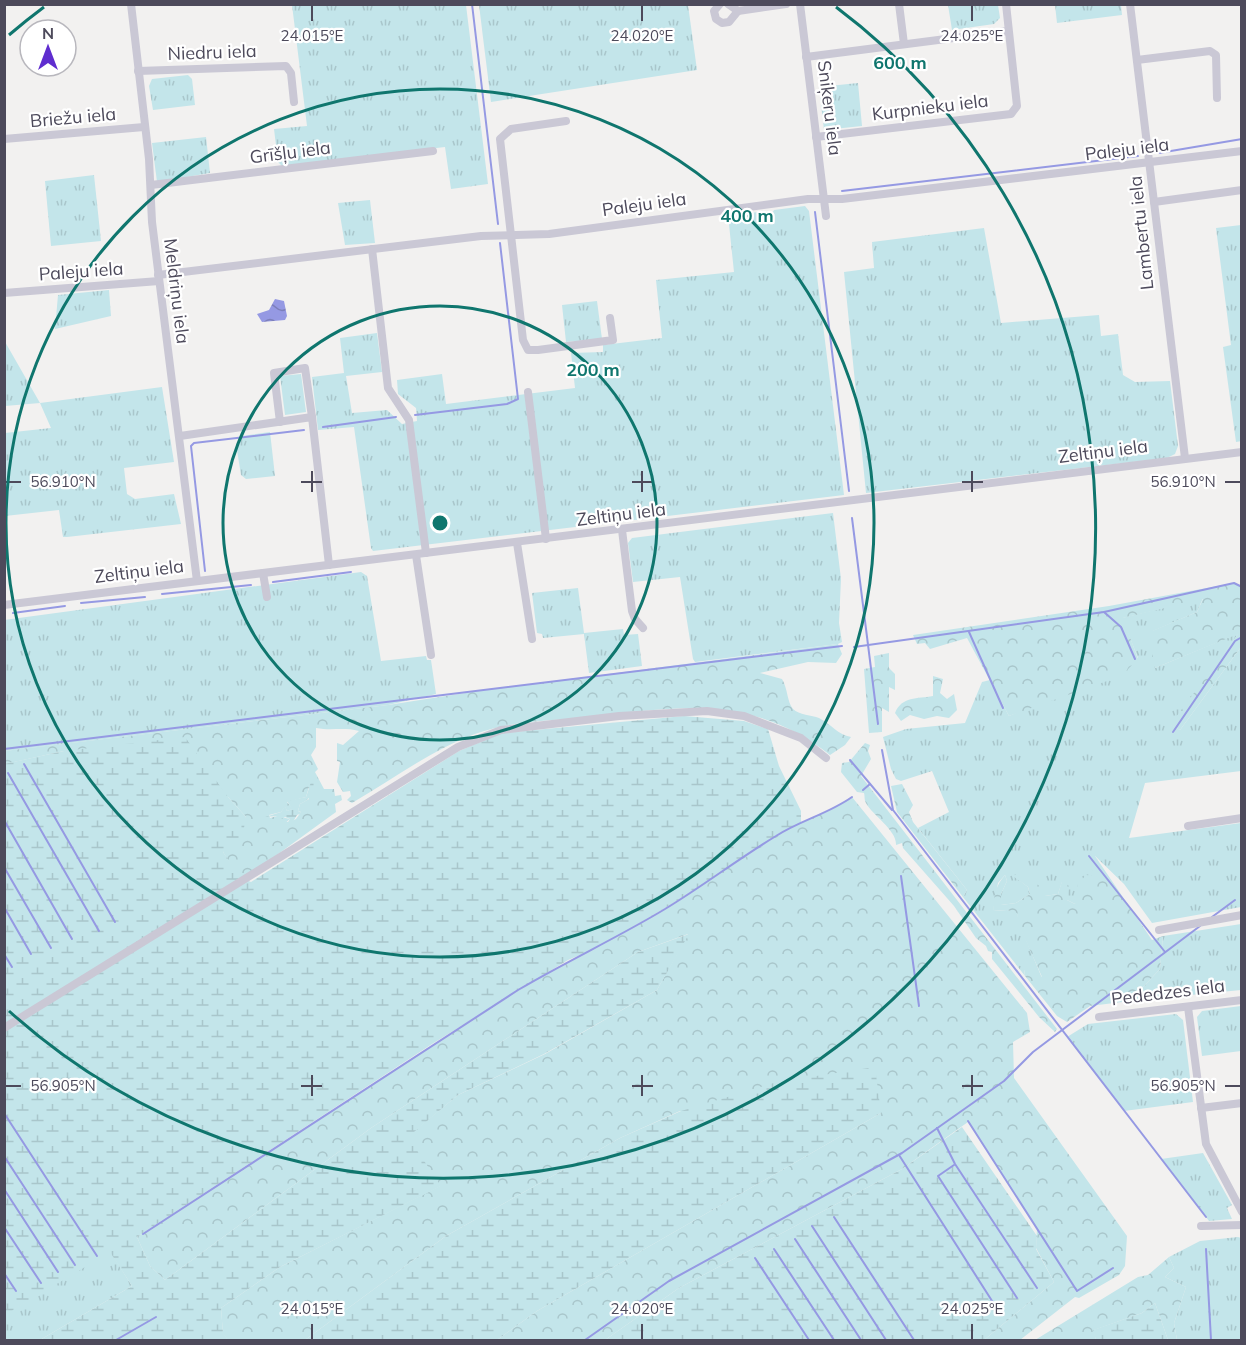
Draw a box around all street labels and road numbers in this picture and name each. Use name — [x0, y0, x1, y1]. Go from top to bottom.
street label: Niedru iela — [167, 39, 257, 65]
street label: Sniķeru iela — [812, 59, 847, 157]
street label: Kurpnieku iela — [870, 88, 990, 126]
street label: Briežu iela — [29, 102, 117, 132]
street label: Paleju iela — [1084, 132, 1170, 166]
street label: Grīšļu iela — [248, 136, 332, 169]
street label: Lambertu iela — [1124, 175, 1158, 291]
street label: Paleju iela — [600, 187, 688, 221]
street label: Meldriņu iela — [158, 237, 195, 345]
street label: Paleju iela — [38, 257, 124, 285]
street label: Zeltiņu iela — [1057, 434, 1149, 469]
street label: Zeltiņu iela — [575, 497, 667, 532]
street label: Zeltiņu iela — [93, 554, 185, 589]
street label: Pededzes iela — [1110, 974, 1226, 1010]

